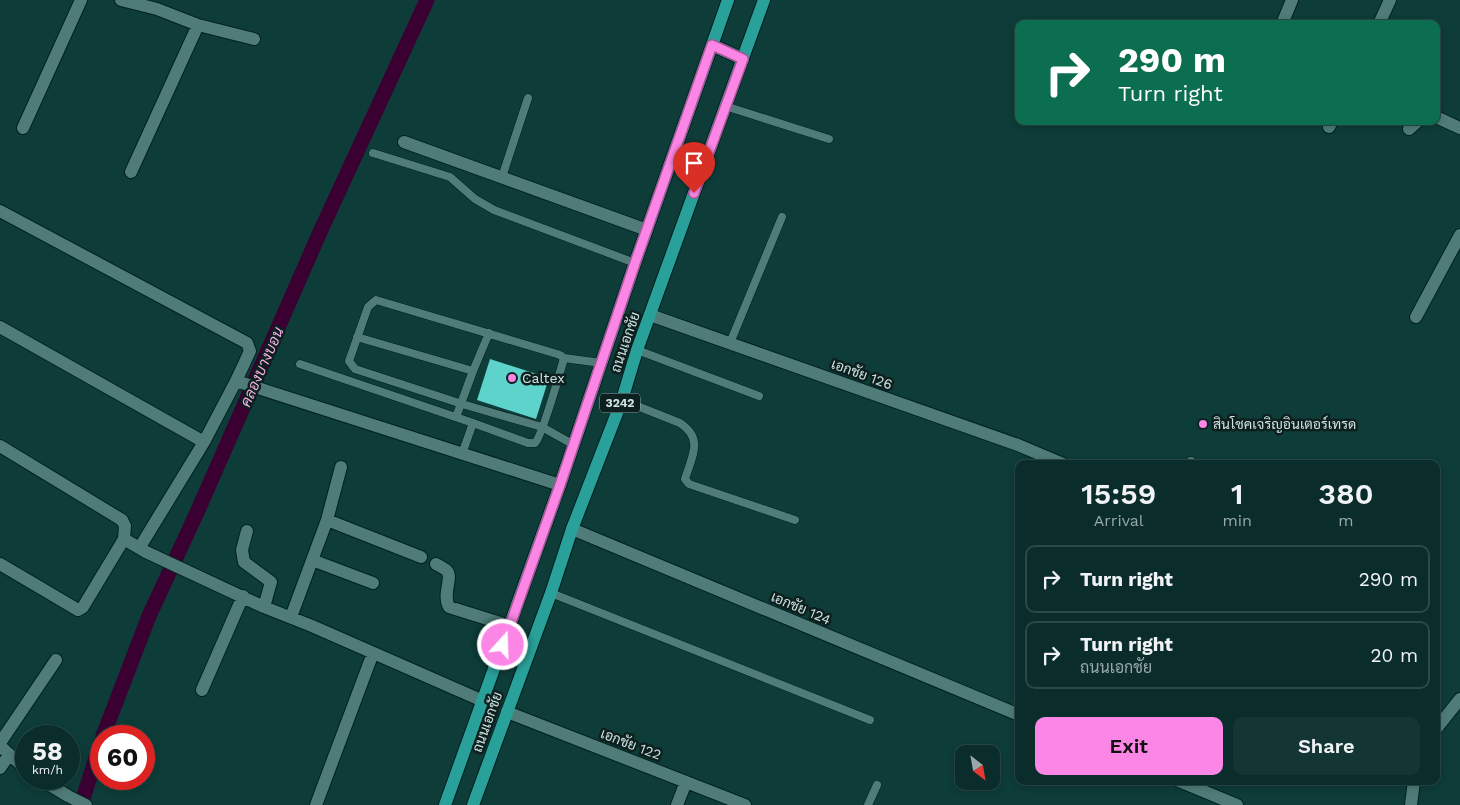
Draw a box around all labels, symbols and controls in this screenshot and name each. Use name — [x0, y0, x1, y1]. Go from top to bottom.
text: 290 m — [1118, 39, 1226, 81]
icon: right — [1035, 40, 1100, 105]
text: Turn right — [1118, 81, 1223, 106]
pin — [673, 142, 715, 193]
icon: arrive — [680, 149, 708, 177]
street label: ถนนเอกชัย — [607, 310, 643, 374]
water label: คลองบางบอน — [236, 324, 288, 410]
street label: เอกชัย 126 — [829, 356, 895, 392]
place label: Caltex — [522, 370, 565, 386]
marker: Caltex — [506, 372, 518, 384]
road number: 3242 — [600, 393, 640, 412]
place label: สินโชคเจริญอินเตอร์เทรด — [1213, 415, 1356, 433]
marker: สินโชคเจริญอินเตอร์เทรด — [1197, 418, 1209, 430]
text: 15:59 — [1081, 476, 1156, 511]
text: 1 — [1231, 476, 1243, 511]
text: 380 — [1318, 476, 1374, 511]
text: Arrival — [1094, 511, 1144, 530]
text: min — [1223, 511, 1252, 530]
text: m — [1338, 511, 1354, 530]
icon: right — [1037, 565, 1065, 593]
text: Turn right — [1080, 568, 1173, 591]
text: 290 m — [1359, 568, 1418, 591]
street label: เอกชัย 124 — [769, 588, 833, 628]
position arrow — [476, 618, 528, 670]
text: Turn right — [1080, 633, 1173, 656]
icon: right — [1037, 641, 1065, 669]
text: 20 m — [1371, 644, 1418, 667]
text: ถนนเอกชัย — [1080, 658, 1152, 677]
street label: ถนนเอกชัย — [469, 690, 505, 754]
button: Exit — [1035, 717, 1223, 775]
button: Share — [1233, 717, 1420, 775]
speed limit sign: 60 — [90, 725, 155, 790]
street label: เอกชัย 122 — [599, 725, 663, 763]
text: 58 — [32, 737, 63, 766]
north arrow — [955, 745, 1000, 790]
map controls — [955, 745, 1000, 790]
text: km/h — [32, 763, 63, 777]

